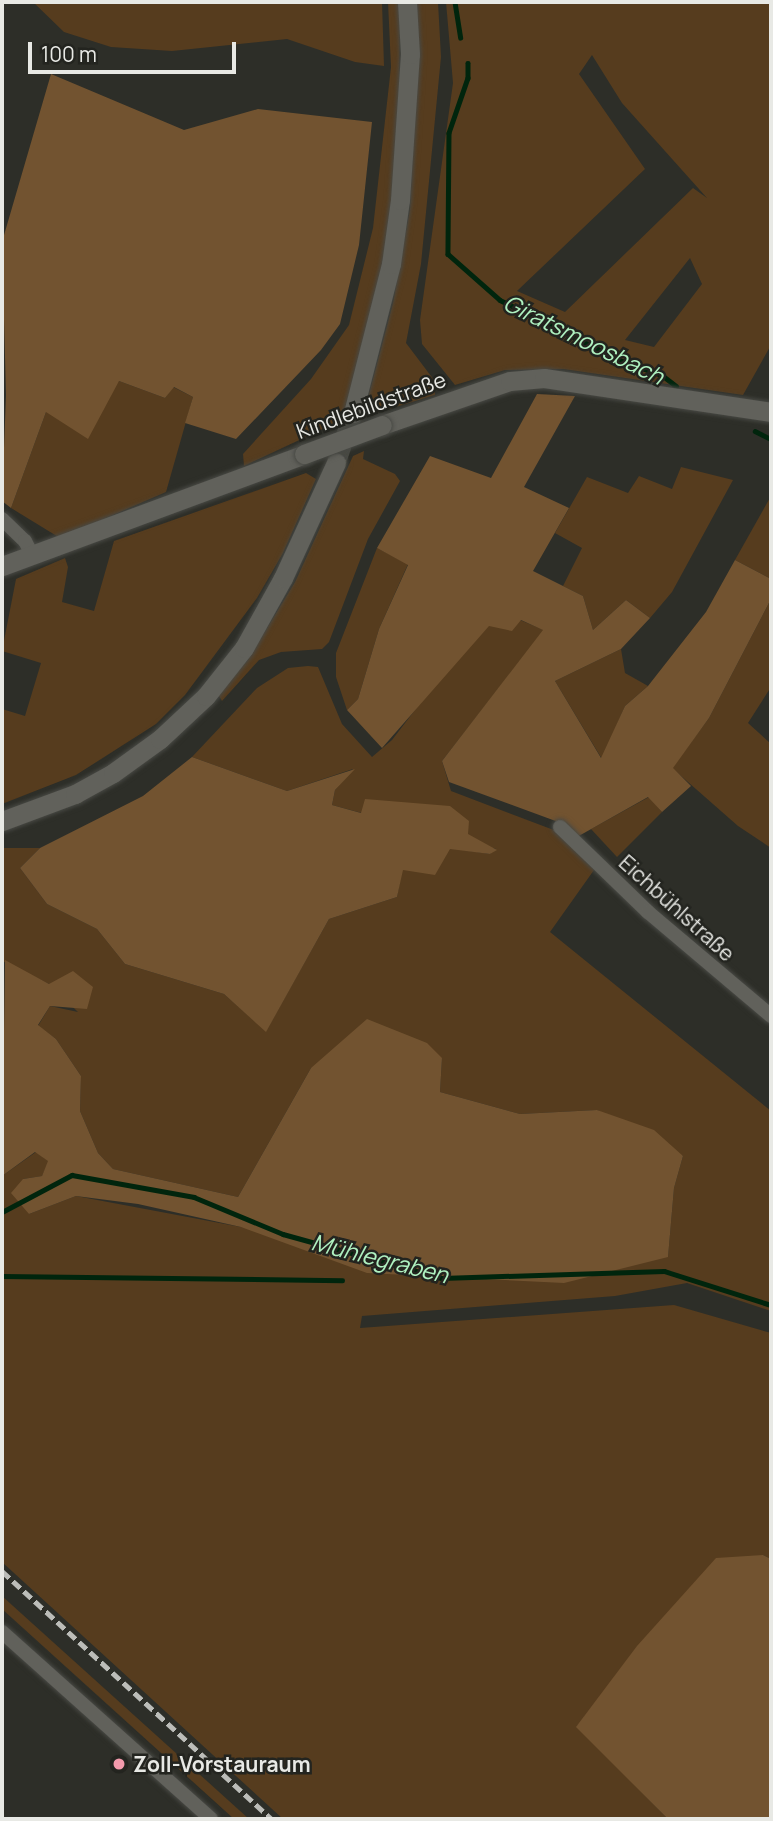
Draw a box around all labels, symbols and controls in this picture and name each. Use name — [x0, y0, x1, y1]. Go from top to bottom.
scale bar — [32, 28, 240, 72]
text: 100 m — [41, 40, 97, 68]
water label: Giratsmoosbach — [499, 288, 669, 390]
street label: Kindlebildstraße — [293, 366, 449, 444]
street label: Eichbühlstraße — [614, 850, 740, 966]
water label: Mühlegraben — [309, 1228, 451, 1288]
place label: Zoll-Vorstauraum — [133, 1751, 311, 1777]
marker: Zoll-Vorstauraum — [111, 1756, 127, 1772]

